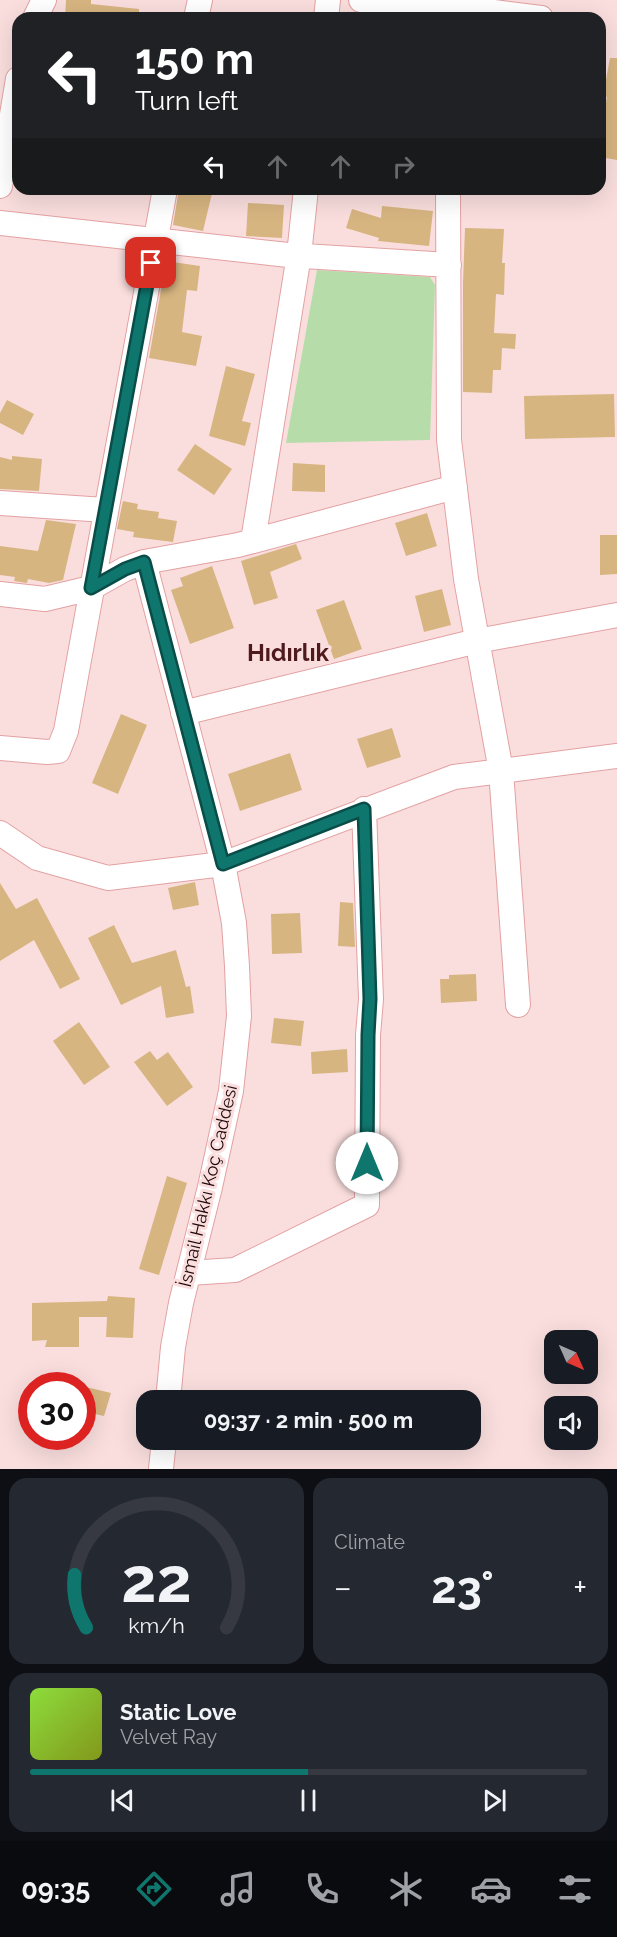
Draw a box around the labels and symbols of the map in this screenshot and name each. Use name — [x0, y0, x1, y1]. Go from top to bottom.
pin — [125, 237, 176, 288]
district label: Hıdırlık — [247, 638, 330, 667]
street label: İsmail Hakkı Koç Caddesi — [174, 1083, 241, 1289]
position arrow — [335, 1131, 399, 1195]
north arrow — [544, 1330, 598, 1384]
speed limit sign: 30 — [18, 1372, 96, 1450]

